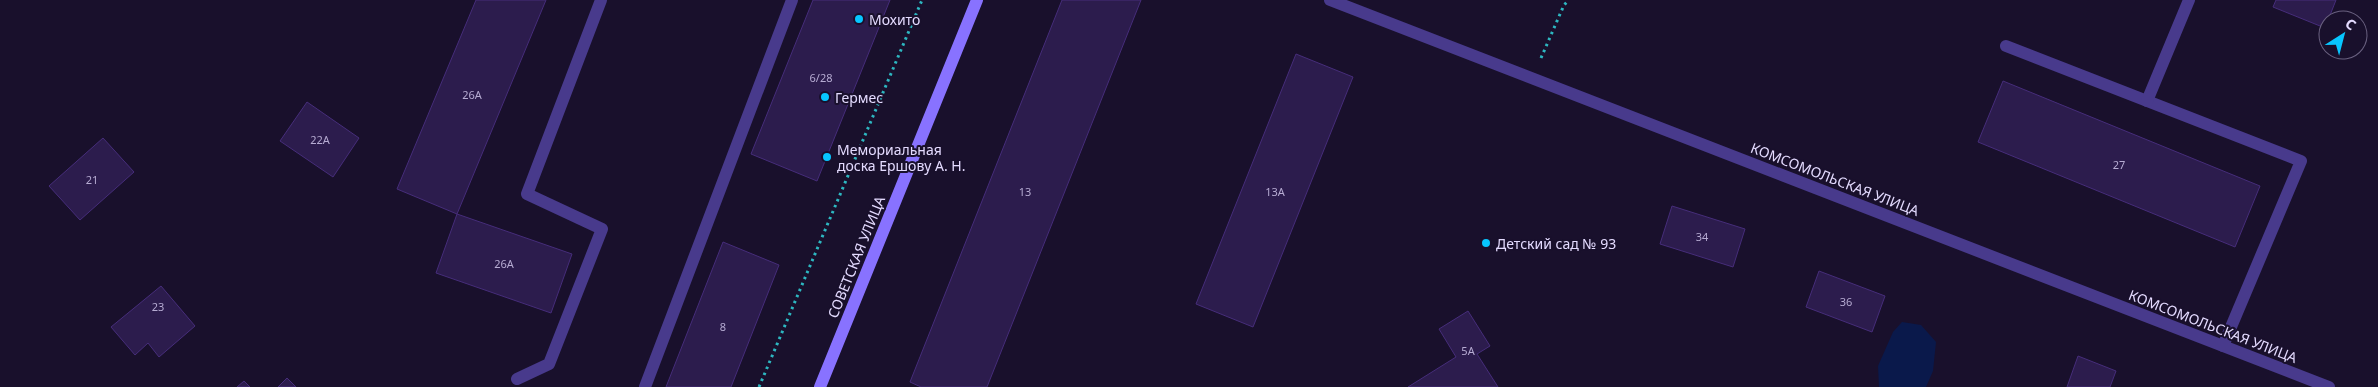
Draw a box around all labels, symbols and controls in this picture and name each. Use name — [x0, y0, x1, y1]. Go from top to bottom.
place label: Мохито — [869, 10, 920, 29]
north arrow — [2318, 10, 2368, 60]
marker: Мохито — [853, 13, 865, 25]
text: С — [2342, 14, 2360, 34]
house number: 6/28 — [810, 70, 832, 85]
house number: 26А — [462, 87, 483, 102]
place label: Гермес — [835, 88, 883, 107]
marker: Гермес — [819, 91, 831, 103]
house number: 22А — [310, 132, 331, 147]
street label: КОМСОМОЛЬСКАЯ УЛИЦА — [1748, 138, 1922, 220]
place label: Мемориальная доска Ершову А. Н. — [837, 140, 965, 175]
marker: Мемориальная доска Ершову А. Н. — [821, 151, 833, 163]
house number: 27 — [2113, 157, 2125, 172]
house number: 21 — [86, 172, 98, 187]
house number: 13 — [1019, 184, 1031, 199]
house number: 13А — [1265, 184, 1286, 199]
street label: СОВЕТСКАЯ УЛИЦА — [823, 193, 889, 321]
house number: 34 — [1696, 229, 1709, 244]
place label: Детский сад № 93 — [1496, 234, 1616, 253]
marker: Детский сад № 93 — [1480, 237, 1492, 249]
house number: 26А — [494, 256, 515, 271]
street label: КОМСОМОЛЬСКАЯ УЛИЦА — [2126, 285, 2300, 367]
house number: 36 — [1840, 294, 1852, 309]
house number: 23 — [152, 299, 164, 314]
house number: 8 — [720, 319, 726, 334]
house number: 5А — [1461, 343, 1476, 358]

